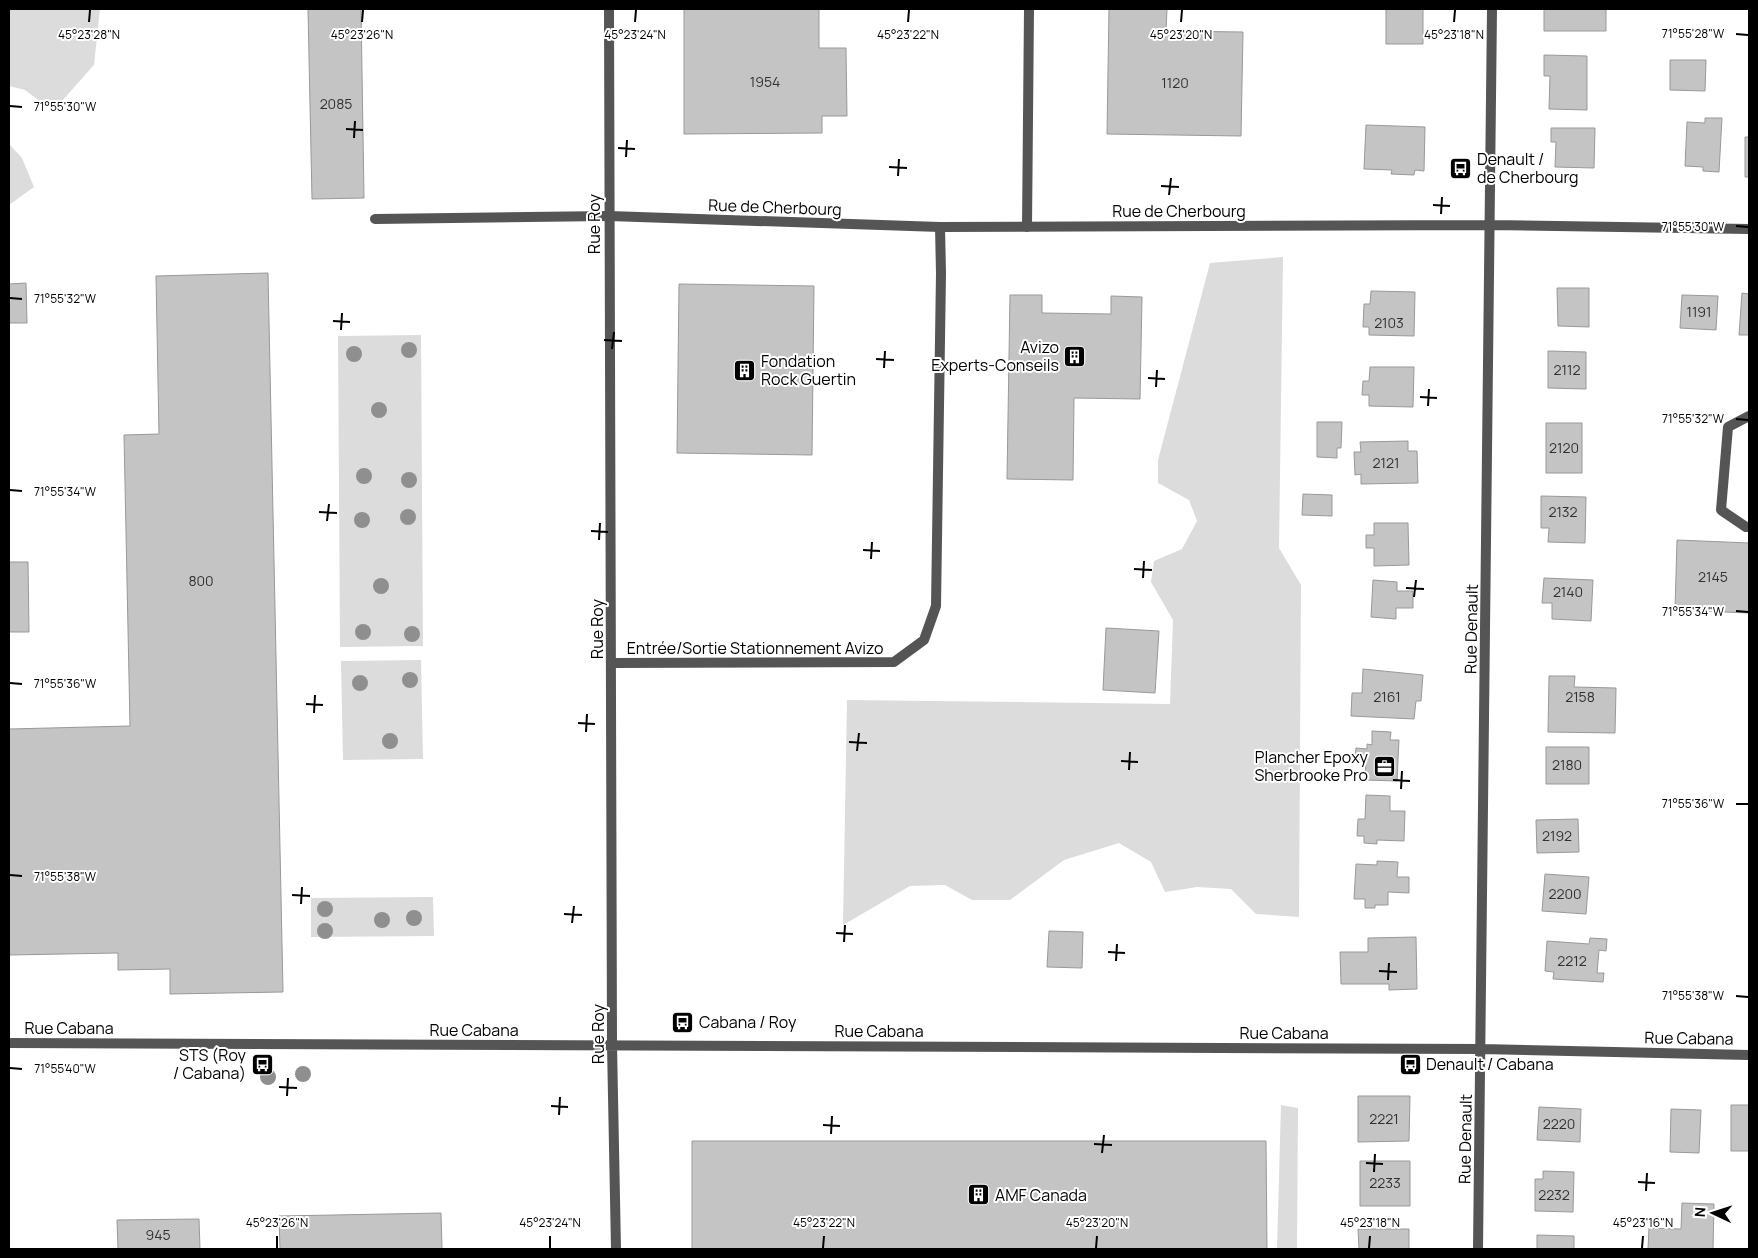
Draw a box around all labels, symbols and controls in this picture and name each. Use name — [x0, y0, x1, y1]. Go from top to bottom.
text: 71°55'28"W — [1662, 25, 1725, 42]
text: 45°23'28"N — [58, 26, 120, 43]
text: 45°23'26"N — [331, 26, 393, 43]
text: 45°23'24"N — [604, 26, 666, 43]
text: 45°23'22"N — [877, 26, 939, 43]
text: 45°23'20"N — [1150, 26, 1212, 43]
text: 45°23'18"N — [1424, 26, 1484, 43]
house number: 1954 — [750, 72, 780, 91]
house number: 1120 — [1161, 73, 1189, 92]
house number: 2085 — [320, 94, 352, 113]
text: 71°55'30"W — [34, 98, 97, 115]
place label: Denault / de Cherbourg — [1477, 148, 1578, 188]
bus stop icon: Denault / de Cherbourg — [1449, 156, 1473, 180]
street label: Rue Roy — [583, 194, 605, 254]
street label: Rue de Cherbourg — [708, 194, 842, 220]
street label: Rue de Cherbourg — [1112, 200, 1246, 222]
text: 71°55'30"W — [1662, 218, 1725, 235]
text: 71°55'32"W — [34, 290, 97, 307]
house number: 1191 — [1686, 302, 1712, 321]
house number: 2103 — [1374, 313, 1404, 332]
place label: Avizo Experts-Conseils — [931, 336, 1059, 376]
building icon: Avizo Experts-Conseils — [1063, 344, 1087, 368]
place label: Fondation Rock Guertin — [761, 350, 856, 390]
building icon: Fondation Rock Guertin — [733, 358, 757, 382]
house number: 2112 — [1554, 360, 1580, 379]
text: 71°55'32"W — [1662, 410, 1725, 427]
house number: 2120 — [1549, 438, 1579, 457]
house number: 2121 — [1373, 453, 1399, 472]
text: 71°55'34"W — [34, 483, 97, 500]
house number: 2132 — [1548, 502, 1578, 521]
house number: 2145 — [1698, 567, 1728, 586]
house number: 800 — [188, 571, 214, 590]
house number: 2140 — [1553, 582, 1583, 601]
street label: Rue Denault — [1459, 584, 1483, 674]
street label: Rue Roy — [586, 599, 608, 659]
text: 71°55'34"W — [1662, 603, 1725, 620]
street label: Entrée/Sortie Stationnement Avizo — [627, 637, 883, 659]
text: 71°55'36"W — [34, 675, 97, 692]
house number: 2161 — [1373, 687, 1401, 706]
house number: 2158 — [1565, 687, 1595, 706]
place label: Plancher Epoxy Sherbrooke Pro — [1254, 746, 1369, 786]
office icon: Plancher Epoxy Sherbrooke Pro — [1372, 754, 1396, 778]
house number: 2180 — [1552, 755, 1582, 774]
text: 71°55'36"W — [1662, 795, 1725, 812]
house number: 2192 — [1542, 826, 1572, 845]
text: 71°55'38"W — [34, 868, 97, 885]
house number: 2200 — [1548, 884, 1582, 903]
house number: 2212 — [1557, 951, 1587, 970]
text: 71°55'38"W — [1662, 987, 1725, 1004]
street label: Rue Roy — [587, 1004, 609, 1064]
bus stop icon: Cabana / Roy — [671, 1010, 695, 1034]
place label: Cabana / Roy — [699, 1011, 797, 1033]
street label: Rue Cabana — [24, 1017, 114, 1039]
street label: Rue Cabana — [429, 1019, 519, 1041]
street label: Rue Cabana — [834, 1020, 924, 1042]
street label: Rue Cabana — [1239, 1022, 1329, 1044]
street label: Rue Cabana — [1644, 1026, 1734, 1050]
place label: STS (Roy / Cabana) — [173, 1044, 247, 1084]
bus stop icon: STS (Roy / Cabana) — [250, 1052, 274, 1076]
bus stop icon: Denault / Cabana — [1398, 1052, 1422, 1076]
place label: Denault / Cabana — [1426, 1053, 1554, 1075]
text: 71°55'40"W — [34, 1060, 96, 1077]
street label: Rue Denault — [1453, 1094, 1477, 1184]
house number: 2221 — [1369, 1109, 1399, 1128]
house number: 2220 — [1543, 1114, 1575, 1133]
house number: 2233 — [1369, 1173, 1401, 1192]
building icon: AMF Canada — [967, 1183, 991, 1207]
place label: AMF Canada — [995, 1184, 1087, 1206]
house number: 2232 — [1538, 1185, 1570, 1204]
north arrow — [1688, 1188, 1738, 1238]
text: N — [1690, 1206, 1709, 1218]
text: 45°23'26"N — [246, 1214, 308, 1231]
text: 45°23'24"N — [519, 1214, 581, 1231]
text: 45°23'22"N — [793, 1214, 855, 1231]
text: 45°23'20"N — [1066, 1214, 1128, 1231]
text: 45°23'18"N — [1340, 1214, 1400, 1231]
text: 45°23'16"N — [1613, 1214, 1673, 1231]
house number: 945 — [145, 1225, 171, 1244]

